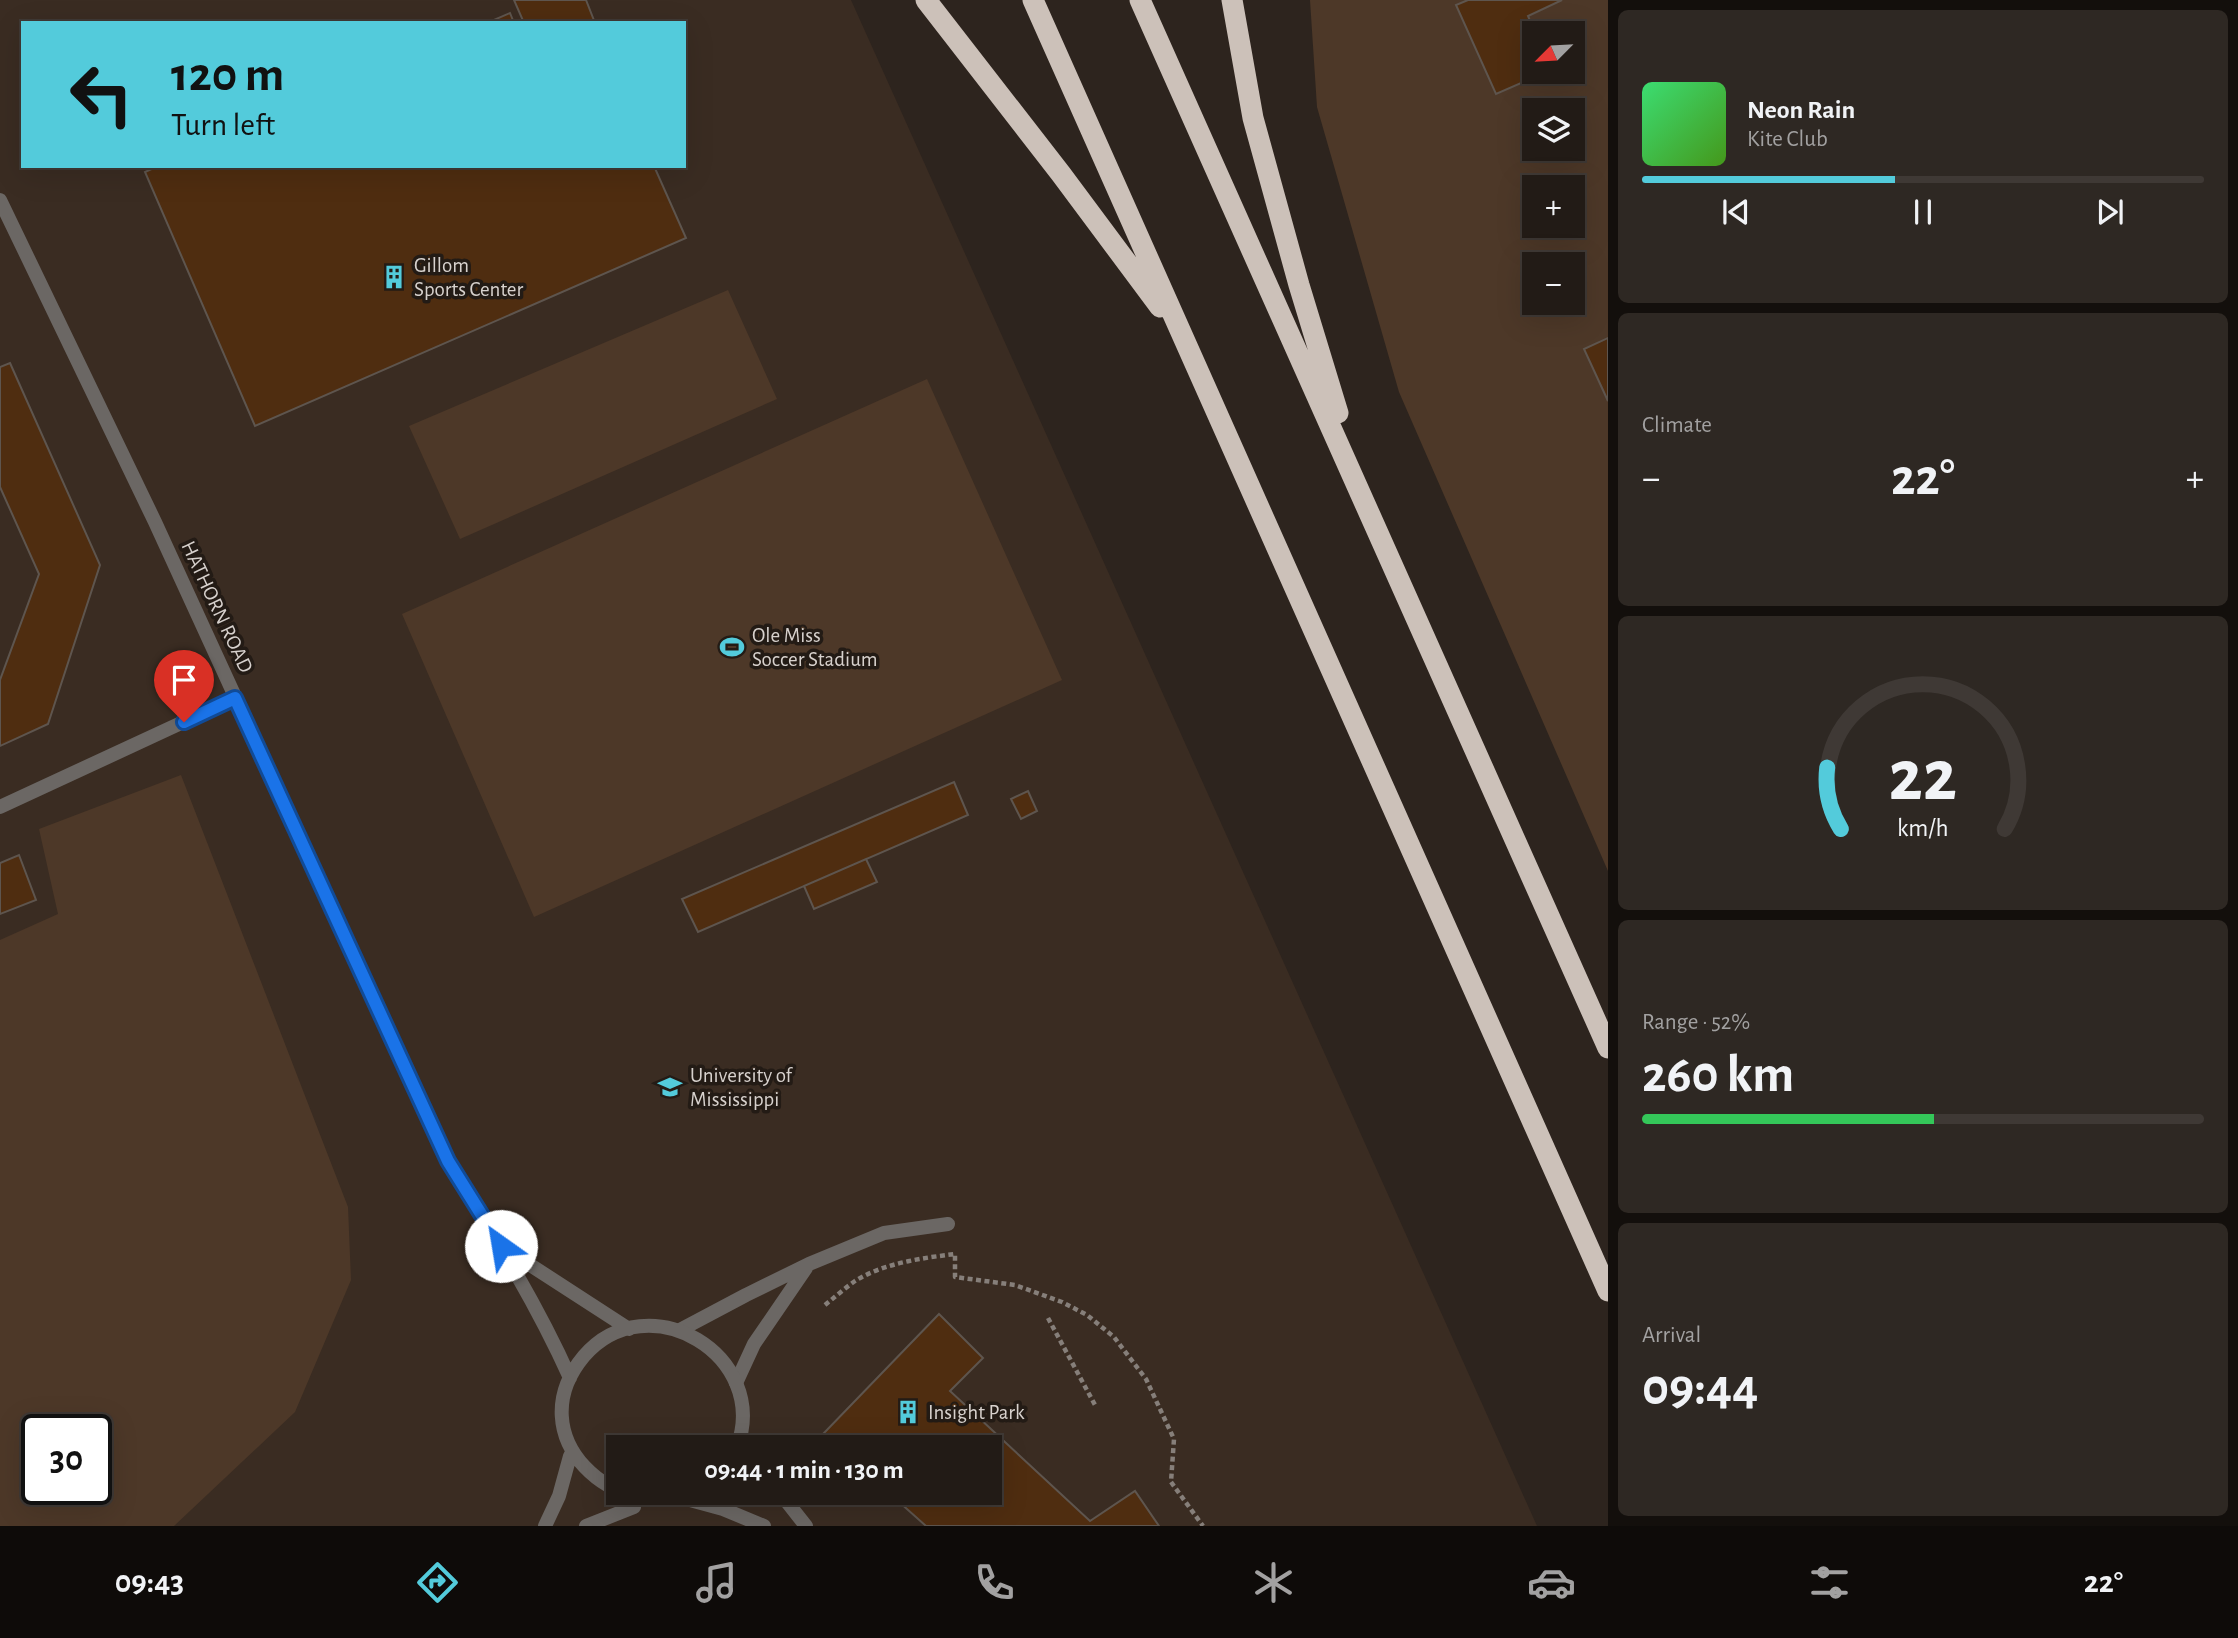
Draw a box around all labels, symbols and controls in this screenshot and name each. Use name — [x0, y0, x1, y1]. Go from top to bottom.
north arrow — [1522, 21, 1586, 84]
map controls — [1522, 21, 1585, 315]
icon: left — [56, 49, 147, 140]
text: 120 m — [171, 51, 284, 100]
text: Neon Rain — [1747, 97, 1855, 123]
button: layers — [1522, 98, 1585, 161]
text: Turn left — [171, 109, 275, 141]
text: Kite Club — [1747, 128, 1828, 151]
button: + — [1522, 175, 1585, 238]
icon: previous — [1717, 193, 1755, 231]
icon: pause — [1904, 193, 1942, 231]
icon: next — [2091, 193, 2129, 231]
button: − — [1522, 252, 1585, 315]
place label: Gillom Sports Center — [414, 255, 524, 300]
building icon: Gillom Sports Center — [380, 263, 408, 291]
text: Climate — [1642, 414, 1712, 437]
text: 22° — [1891, 452, 1955, 504]
text: − — [1642, 460, 1660, 498]
text: + — [2186, 460, 2204, 498]
street label: HATHORN ROAD — [177, 538, 257, 676]
place label: Ole Miss Soccer Stadium — [752, 625, 877, 670]
sports icon: Ole Miss Soccer Stadium — [718, 633, 746, 661]
pin — [154, 650, 214, 722]
icon: arrive — [165, 661, 203, 699]
text: 22 — [1889, 741, 1957, 814]
text: km/h — [1897, 816, 1949, 841]
text: Range · 52% — [1642, 1011, 1750, 1034]
text: 260 km — [1642, 1049, 1794, 1101]
place label: University of Mississippi — [690, 1065, 794, 1110]
school or university icon: University of Mississippi — [656, 1073, 684, 1101]
position arrow — [464, 1209, 538, 1283]
text: Arrival — [1642, 1324, 1701, 1347]
text: 09:44 — [1642, 1362, 1758, 1414]
building icon: Insight Park — [894, 1398, 922, 1426]
place label: Insight Park — [928, 1402, 1025, 1423]
speed limit sign: 30 — [21, 1414, 112, 1505]
text: 09:44 · 1 min · 130 m — [704, 1457, 904, 1483]
icon: directions — [413, 1558, 462, 1607]
icon: music — [692, 1558, 741, 1607]
icon: phone — [970, 1558, 1019, 1607]
icon: climate — [1249, 1558, 1298, 1607]
icon: car — [1527, 1558, 1576, 1607]
icon: filters — [1805, 1558, 1854, 1607]
text: 09:43 — [115, 1566, 184, 1598]
text: 22° — [2084, 1566, 2123, 1598]

